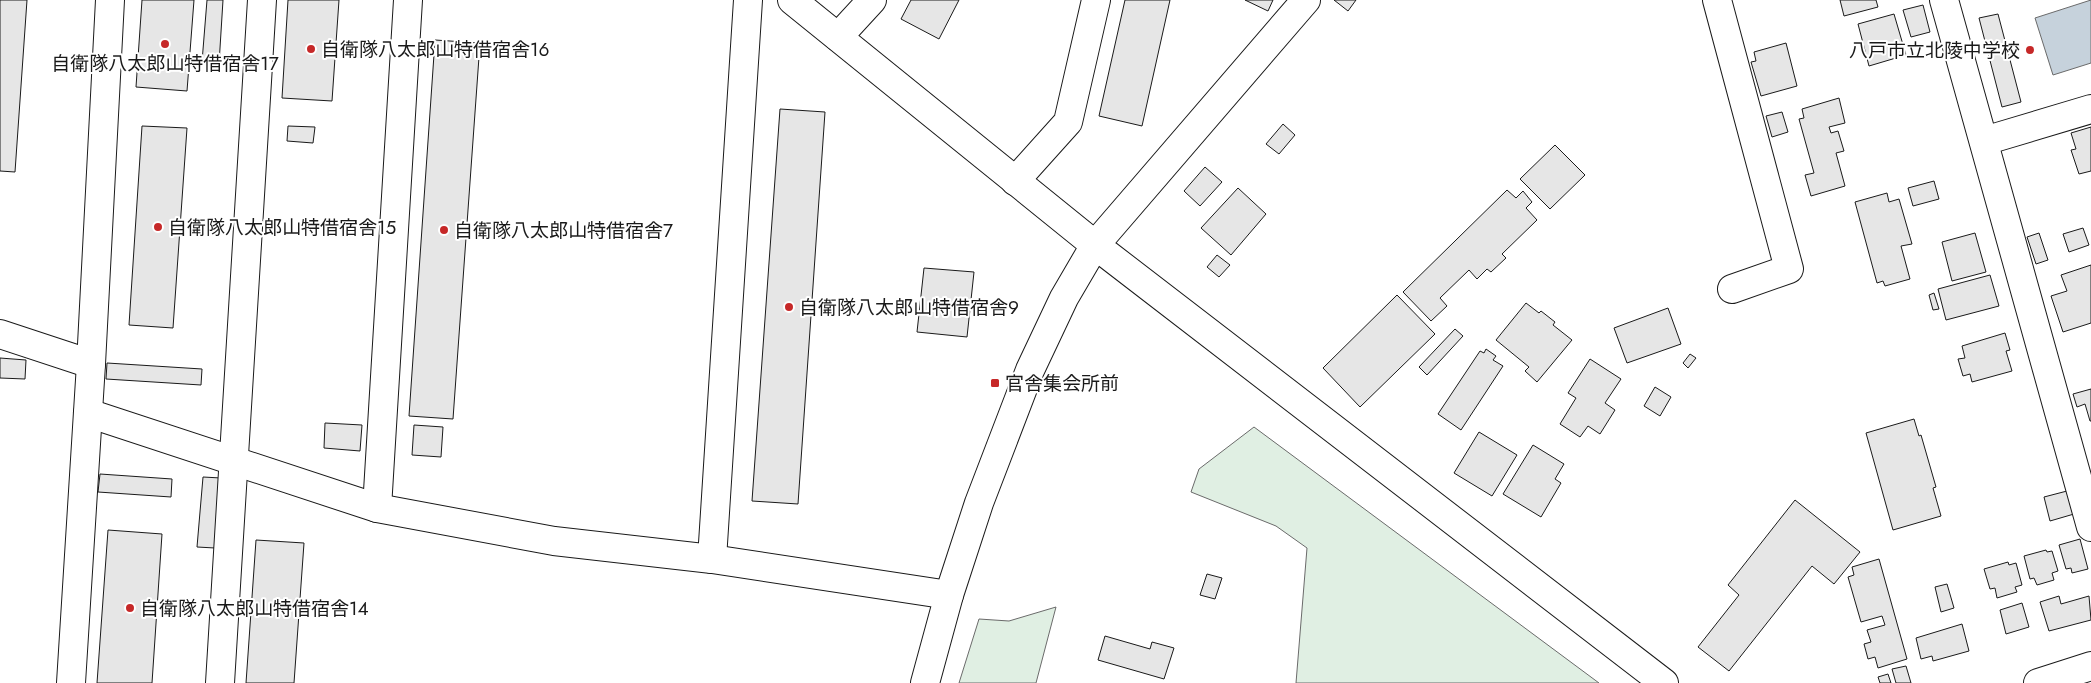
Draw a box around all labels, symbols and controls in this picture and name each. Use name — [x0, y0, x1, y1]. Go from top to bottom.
place label: 自衛隊八太郎山特借宿舎16 — [321, 36, 550, 63]
place label: 八戸市立北陵中学校 — [1849, 37, 2020, 64]
marker: 自衛隊八太郎山特借宿舎17 — [159, 38, 171, 50]
marker: 自衛隊八太郎山特借宿舎16 — [305, 43, 317, 55]
marker: 八戸市立北陵中学校 — [2024, 44, 2036, 56]
place label: 自衛隊八太郎山特借宿舎17 — [51, 50, 279, 77]
place label: 自衛隊八太郎山特借宿舎15 — [168, 214, 396, 241]
place label: 自衛隊八太郎山特借宿舎7 — [454, 217, 673, 244]
marker: 自衛隊八太郎山特借宿舎15 — [152, 221, 164, 233]
marker: 自衛隊八太郎山特借宿舎7 — [438, 224, 450, 236]
place label: 自衛隊八太郎山特借宿舎9 — [799, 294, 1019, 321]
marker: 自衛隊八太郎山特借宿舎9 — [783, 301, 795, 313]
place label: 官舎集会所前 — [1005, 370, 1119, 397]
marker: 官舎集会所前 — [989, 377, 1001, 389]
place label: 自衛隊八太郎山特借宿舎14 — [140, 595, 369, 622]
marker: 自衛隊八太郎山特借宿舎14 — [124, 602, 136, 614]

